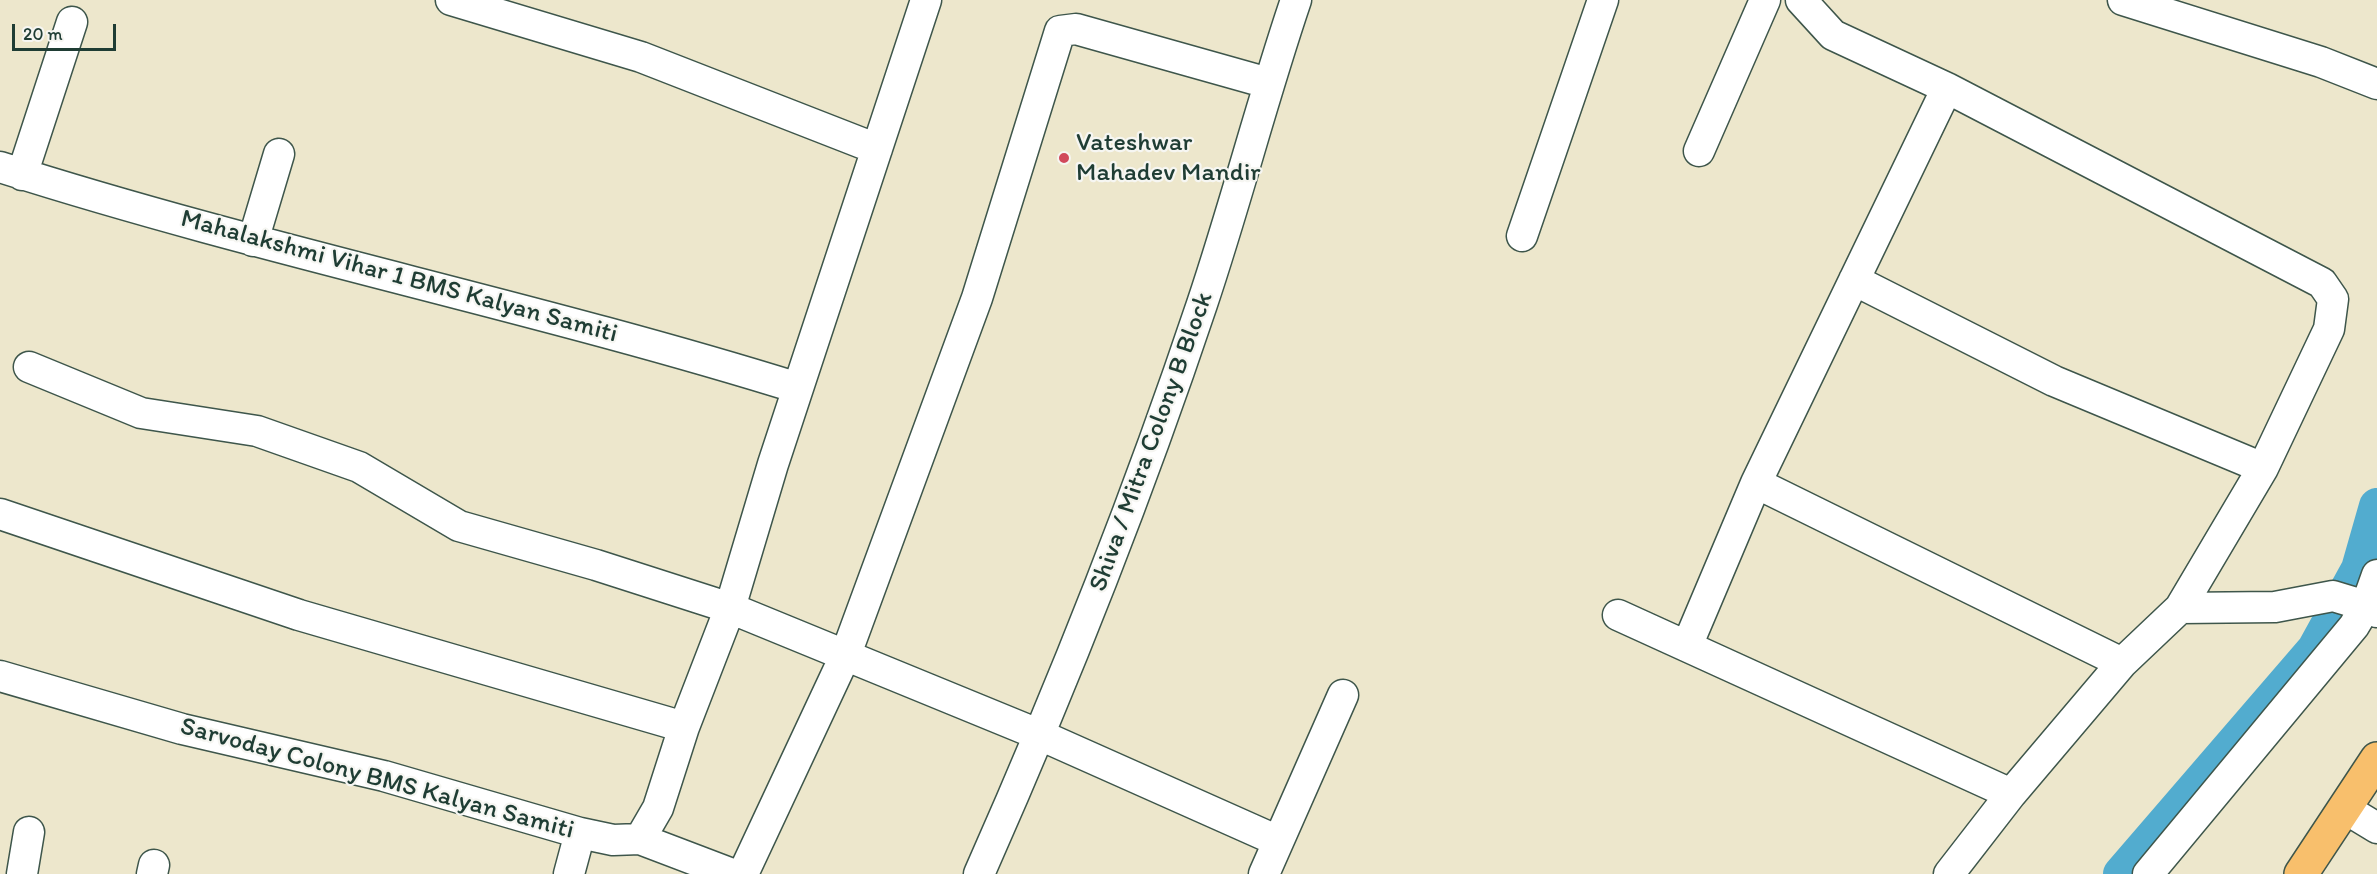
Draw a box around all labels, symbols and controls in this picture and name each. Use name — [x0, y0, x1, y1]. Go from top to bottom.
scale bar — [15, 12, 118, 50]
text: 20 m — [23, 23, 63, 45]
place label: Vateshwar Mahadev Mandir — [1076, 127, 1261, 188]
marker: Vateshwar Mahadev Mandir — [1057, 151, 1071, 165]
street label: Mahalakshmi Vihar 1 BMS Kalyan Samiti — [177, 204, 621, 350]
street label: Shiva / Mitra Colony B Block — [1083, 288, 1221, 596]
street label: Sarvoday Colony BMS Kalyan Samiti — [177, 711, 577, 847]

